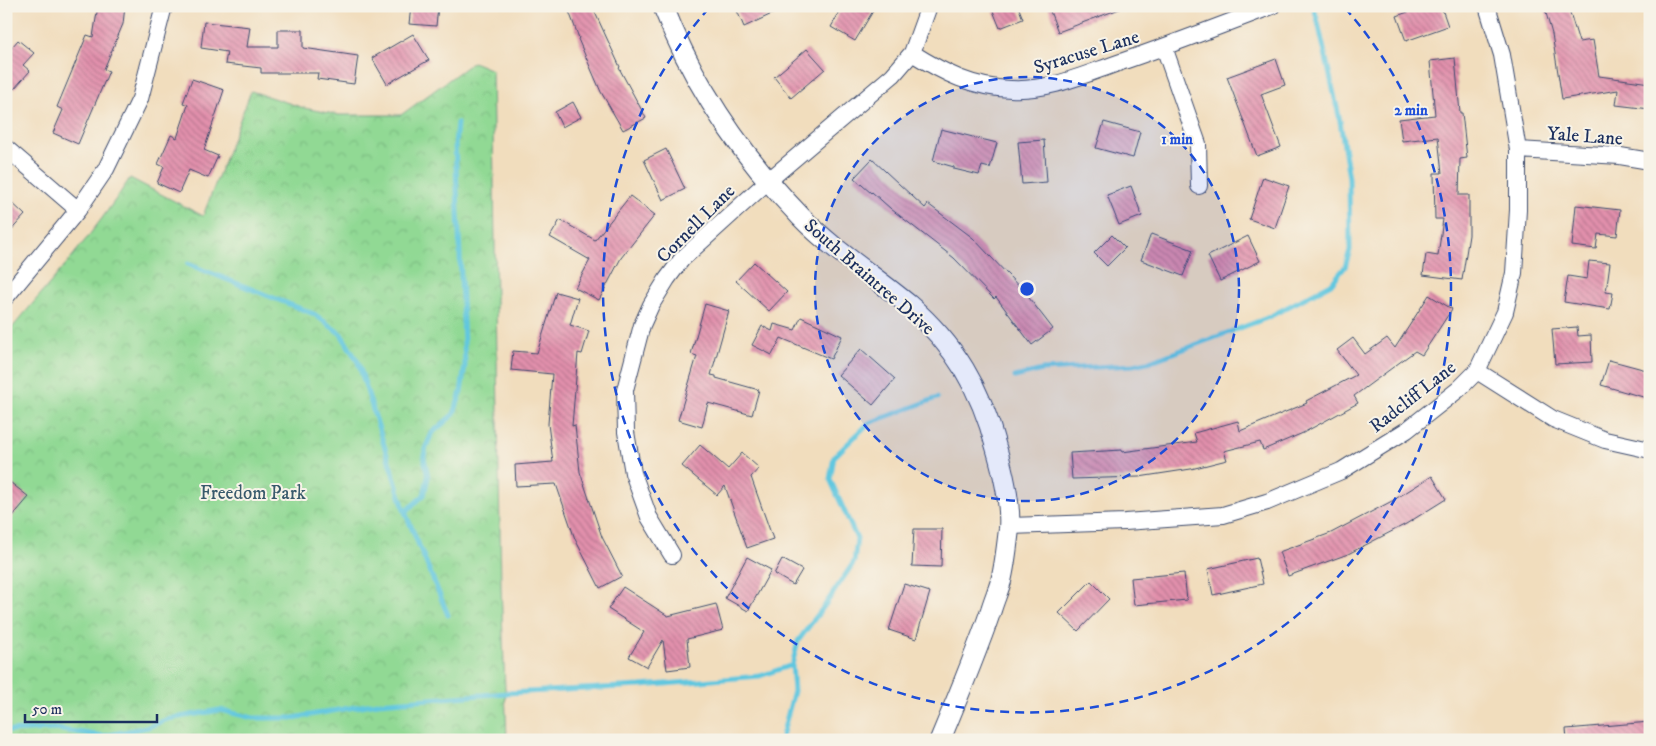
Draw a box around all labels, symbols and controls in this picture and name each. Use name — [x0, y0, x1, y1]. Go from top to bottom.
street label: Syracuse Lane — [1031, 25, 1142, 79]
text: 2 min — [1394, 101, 1428, 120]
street label: Yale Lane — [1546, 122, 1624, 151]
text: 1 min — [1161, 130, 1193, 149]
street label: Cornell Lane — [652, 180, 740, 268]
street label: South Braintree Drive — [799, 214, 939, 340]
centre of rings — [1018, 280, 1036, 298]
street label: Radcliff Lane — [1365, 356, 1461, 438]
park label: Freedom Park — [200, 482, 307, 505]
scale bar — [25, 691, 158, 723]
text: 50 m — [32, 700, 62, 719]

